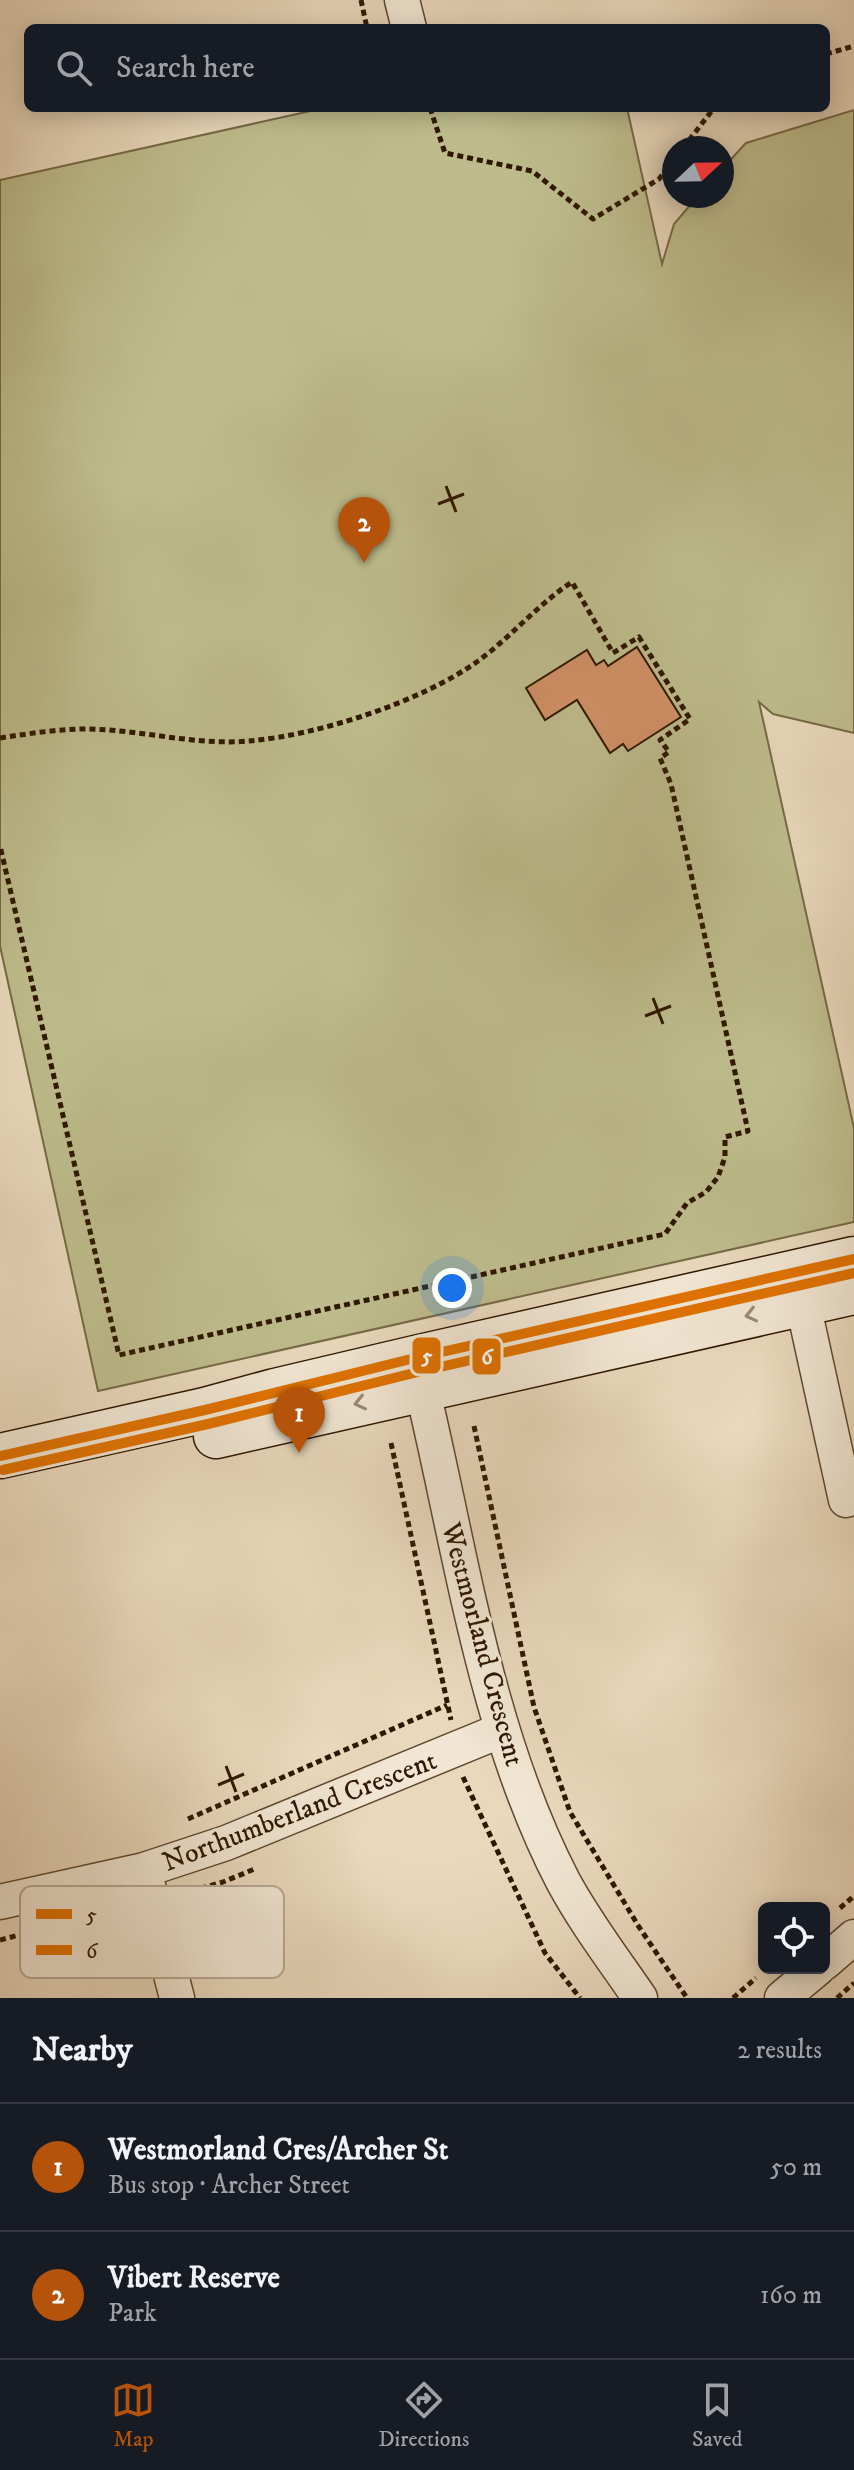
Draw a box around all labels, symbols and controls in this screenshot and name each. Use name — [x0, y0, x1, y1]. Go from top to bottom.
search box — [24, 24, 830, 112]
icon: search — [52, 46, 96, 90]
text: Search here — [116, 50, 255, 87]
north arrow — [662, 136, 734, 208]
pin: 2 — [338, 497, 390, 563]
your location — [432, 1268, 472, 1308]
one-way arrow — [744, 1306, 758, 1323]
line badge: 5 — [411, 1336, 442, 1375]
line badge: 6 — [471, 1337, 502, 1376]
text: 5 — [421, 1343, 433, 1370]
text: 6 — [481, 1344, 494, 1371]
pin: 1 — [273, 1387, 325, 1453]
one-way arrow — [354, 1393, 368, 1410]
street label: Westmorland Crescent — [433, 1518, 532, 1770]
street label: Northumberland Crescent — [157, 1743, 442, 1880]
legend — [20, 1886, 284, 1978]
text: 5 — [86, 1902, 97, 1929]
map controls — [758, 1902, 830, 1974]
button: locate — [758, 1902, 830, 1974]
text: 6 — [86, 1938, 99, 1965]
text: Nearby — [32, 2029, 133, 2071]
text: 2 results — [737, 2034, 822, 2067]
text: Westmorland Cres/Archer St — [108, 2132, 448, 2169]
text: 1 — [53, 2151, 63, 2184]
text: 50 m — [770, 2151, 822, 2184]
text: Bus stop · Archer Street — [108, 2169, 350, 2202]
text: Vibert Reserve — [108, 2260, 280, 2297]
text: 2 — [52, 2279, 64, 2312]
text: 160 m — [760, 2279, 822, 2312]
text: Park — [108, 2297, 157, 2330]
tab: Map — [111, 2378, 155, 2453]
tab: Directions — [378, 2378, 469, 2453]
tab: Saved — [692, 2378, 743, 2453]

